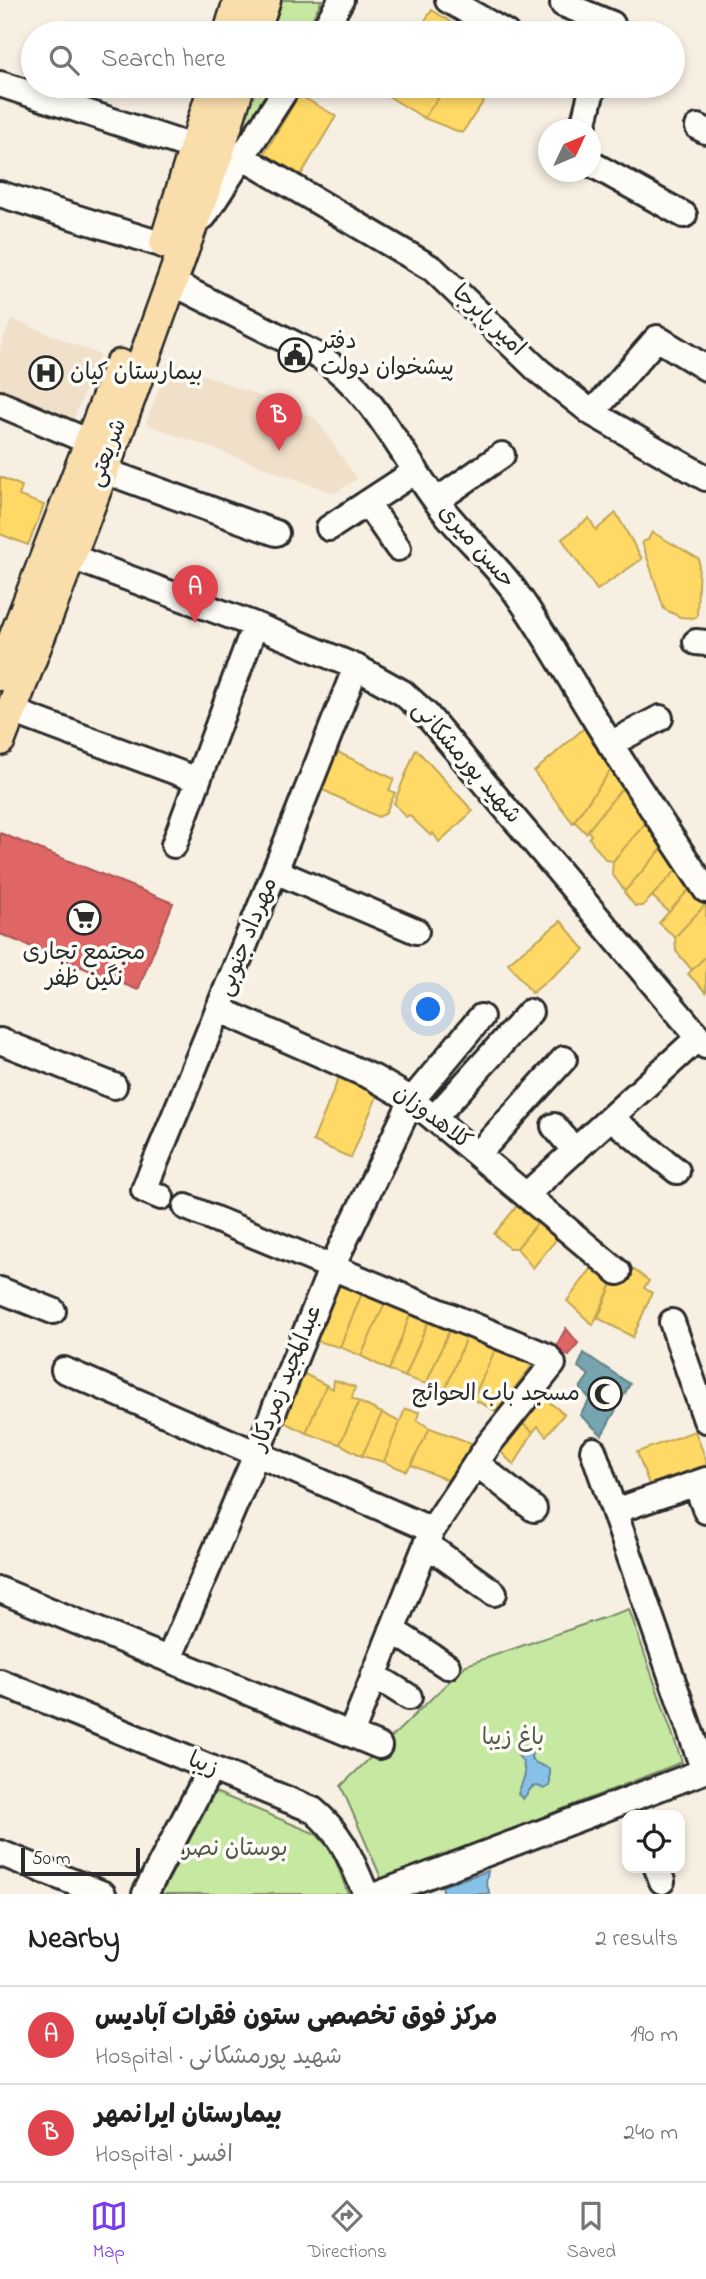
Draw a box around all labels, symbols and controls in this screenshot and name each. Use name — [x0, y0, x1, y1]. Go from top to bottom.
search box — [21, 21, 685, 98]
icon: search — [45, 41, 83, 79]
text: Search here — [101, 41, 226, 79]
north arrow — [538, 119, 601, 182]
street label: امیر پابرجا — [444, 277, 532, 365]
place label: دفتر پیشخوان دولت — [318, 326, 454, 385]
public building icon: دفتر پیشخوان دولت — [276, 336, 314, 374]
hospital icon: بیمارستان کیان — [27, 354, 65, 392]
place label: بیمارستان کیان — [70, 357, 203, 390]
pin: B — [256, 393, 302, 451]
street label: شریعتی — [80, 414, 136, 492]
street label: حسن میری — [430, 497, 522, 597]
pin: A — [172, 565, 218, 623]
street label: شهید پورمشکانی — [403, 694, 529, 832]
street label: مهرداد جنوبی — [209, 873, 287, 1001]
supermarket icon: مجتمع تجاری نگین ظفر — [65, 899, 103, 937]
place label: مجتمع تجاری نگین ظفر — [23, 937, 145, 996]
your location — [411, 992, 445, 1026]
street label: کلاهدوزان — [386, 1078, 478, 1159]
street label: عبدالمجید زمردکار — [242, 1300, 331, 1458]
mosque icon: مسجد باب الحوائج — [586, 1375, 624, 1413]
place label: مسجد باب الحوائج — [412, 1378, 580, 1411]
park label: باغ زیبا — [482, 1722, 544, 1755]
street label: زیبا — [183, 1744, 223, 1786]
map controls — [622, 1810, 685, 1873]
button: locate — [622, 1810, 685, 1873]
park label: بوستان نصر — [180, 1833, 288, 1866]
scale bar — [21, 1845, 140, 1877]
text: 50 m — [32, 1846, 71, 1873]
text: Nearby — [28, 1918, 120, 1962]
text: 2 results — [595, 1923, 678, 1956]
text: مرکز فوق تخصصی ستون فقرات آبادیس — [95, 1999, 497, 2037]
text: A — [44, 2019, 58, 2052]
text: 190 m — [630, 2019, 678, 2052]
text: Hospital · شهید پورمشکانی — [95, 2041, 342, 2074]
text: بیمارستان ایرانمهر — [95, 2097, 282, 2135]
text: B — [43, 2117, 59, 2150]
text: 240 m — [624, 2117, 678, 2150]
text: Hospital · افسر — [95, 2139, 233, 2172]
tab: Map — [90, 2197, 128, 2266]
tab: Directions — [308, 2197, 387, 2266]
tab: Saved — [567, 2197, 616, 2266]

